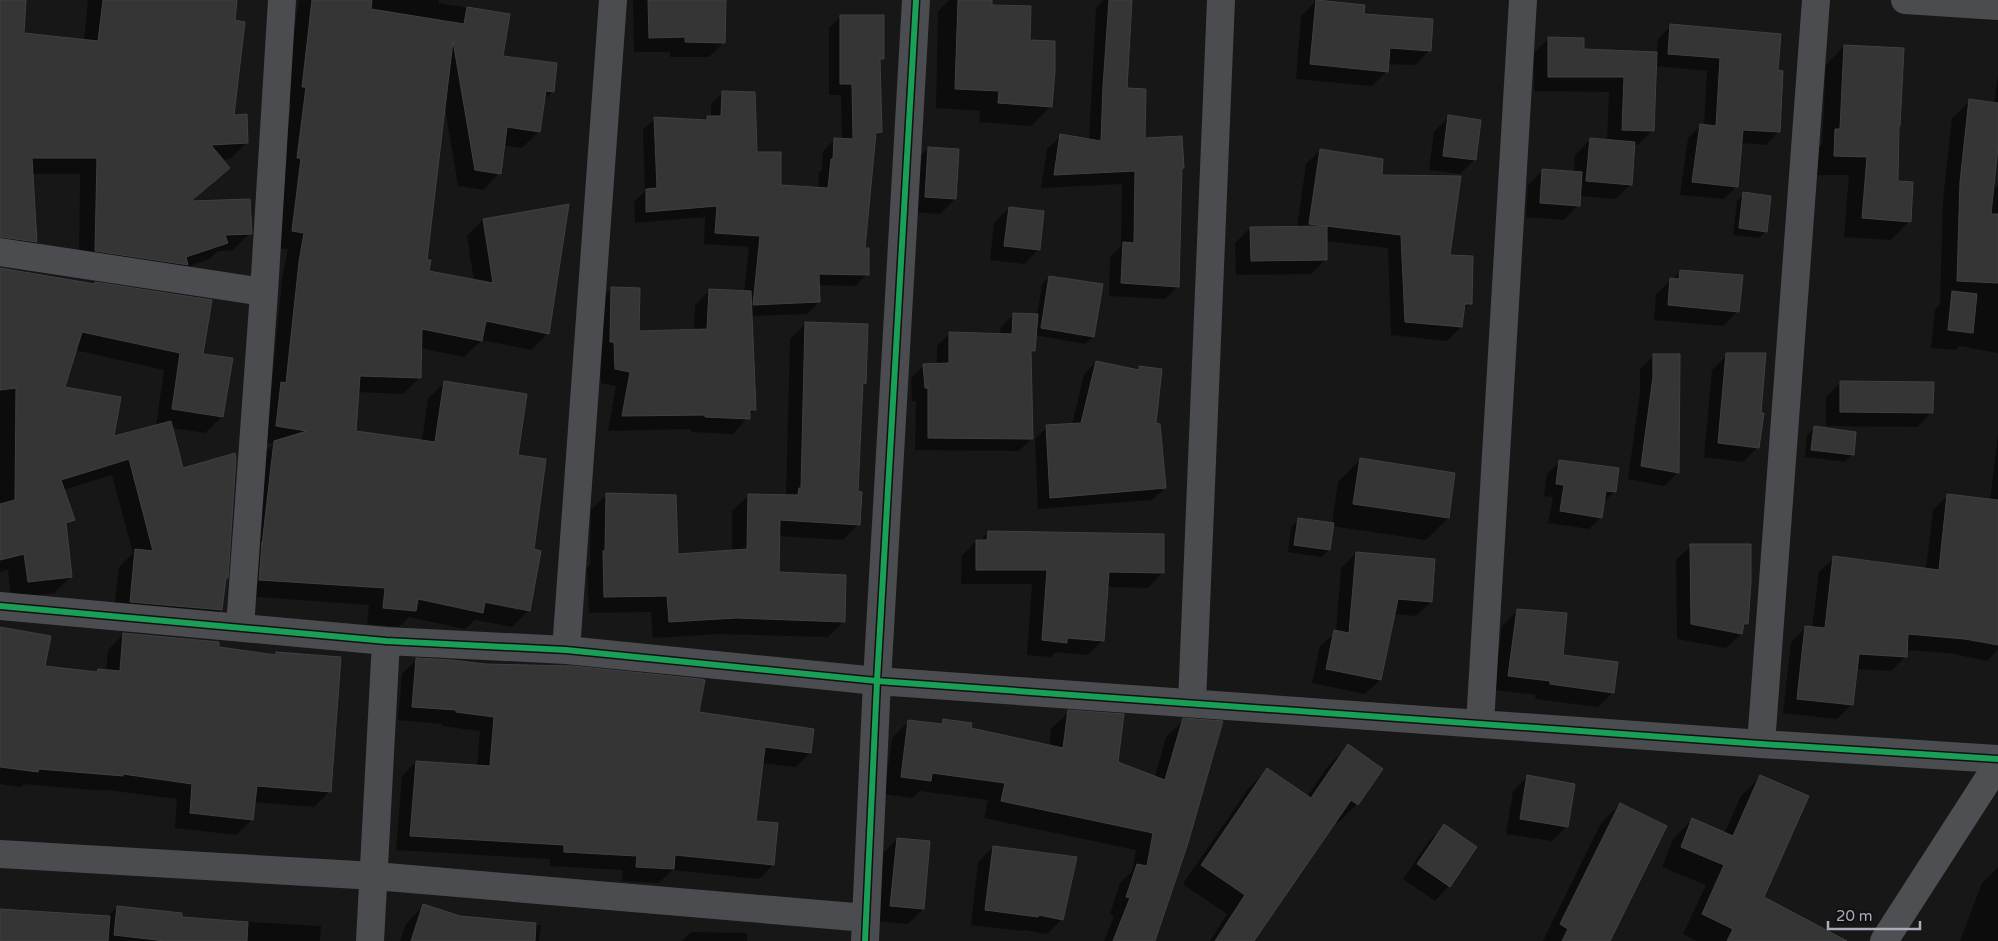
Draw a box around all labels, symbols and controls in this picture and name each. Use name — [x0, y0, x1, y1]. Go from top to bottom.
scale bar — [1828, 898, 1920, 930]
text: 20 m — [1836, 907, 1873, 925]

